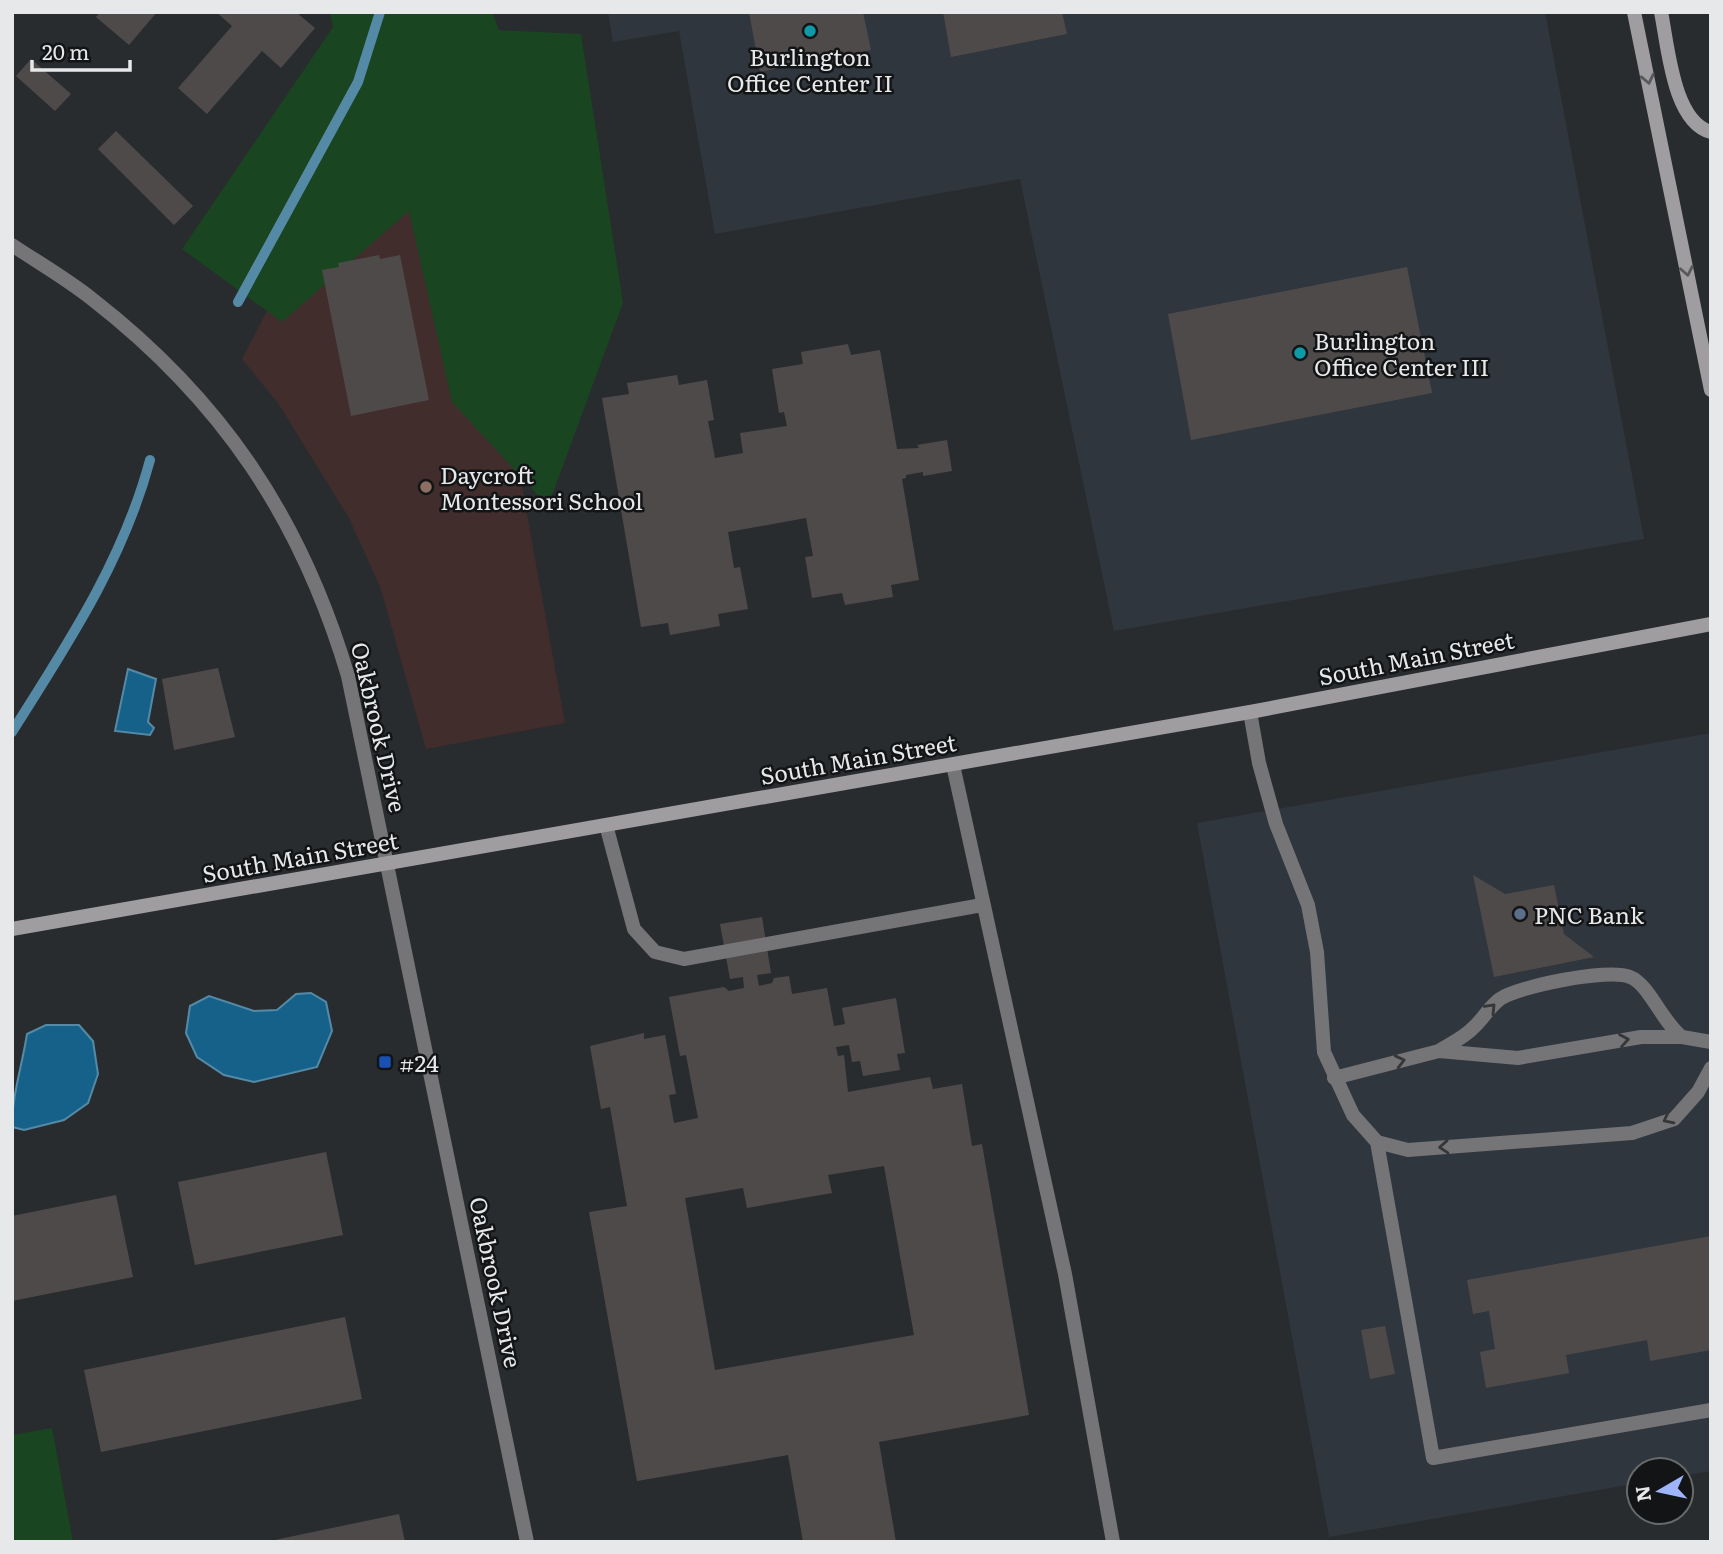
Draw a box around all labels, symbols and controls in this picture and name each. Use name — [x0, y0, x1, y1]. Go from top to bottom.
marker: Burlington Office Center II — [802, 23, 818, 39]
scale bar — [32, 28, 130, 72]
text: 20 m — [42, 35, 89, 66]
place label: Burlington Office Center II — [727, 39, 893, 99]
one-way arrow — [1639, 73, 1654, 85]
one-way arrow — [1678, 265, 1693, 277]
place label: Burlington Office Center III — [1314, 323, 1489, 383]
marker: Burlington Office Center III — [1292, 345, 1308, 361]
place label: Daycroft Montessori School — [440, 457, 643, 517]
marker: Daycroft Montessori School — [418, 479, 434, 495]
street label: South Main Street — [1315, 621, 1517, 693]
street label: Oakbrook Drive — [344, 638, 416, 816]
street label: South Main Street — [757, 724, 959, 792]
street label: South Main Street — [199, 822, 401, 890]
place label: PNC Bank — [1534, 897, 1645, 931]
marker: PNC Bank — [1512, 906, 1528, 922]
one-way arrow — [1482, 1004, 1495, 1017]
one-way arrow — [1618, 1033, 1630, 1048]
place label: #24 — [399, 1045, 439, 1079]
marker: #24 — [377, 1054, 393, 1070]
one-way arrow — [1394, 1055, 1406, 1069]
one-way arrow — [1663, 1111, 1675, 1125]
one-way arrow — [1438, 1139, 1449, 1154]
street label: Oakbrook Drive — [462, 1193, 532, 1371]
north arrow — [1625, 1456, 1695, 1526]
text: N — [1627, 1484, 1657, 1504]

